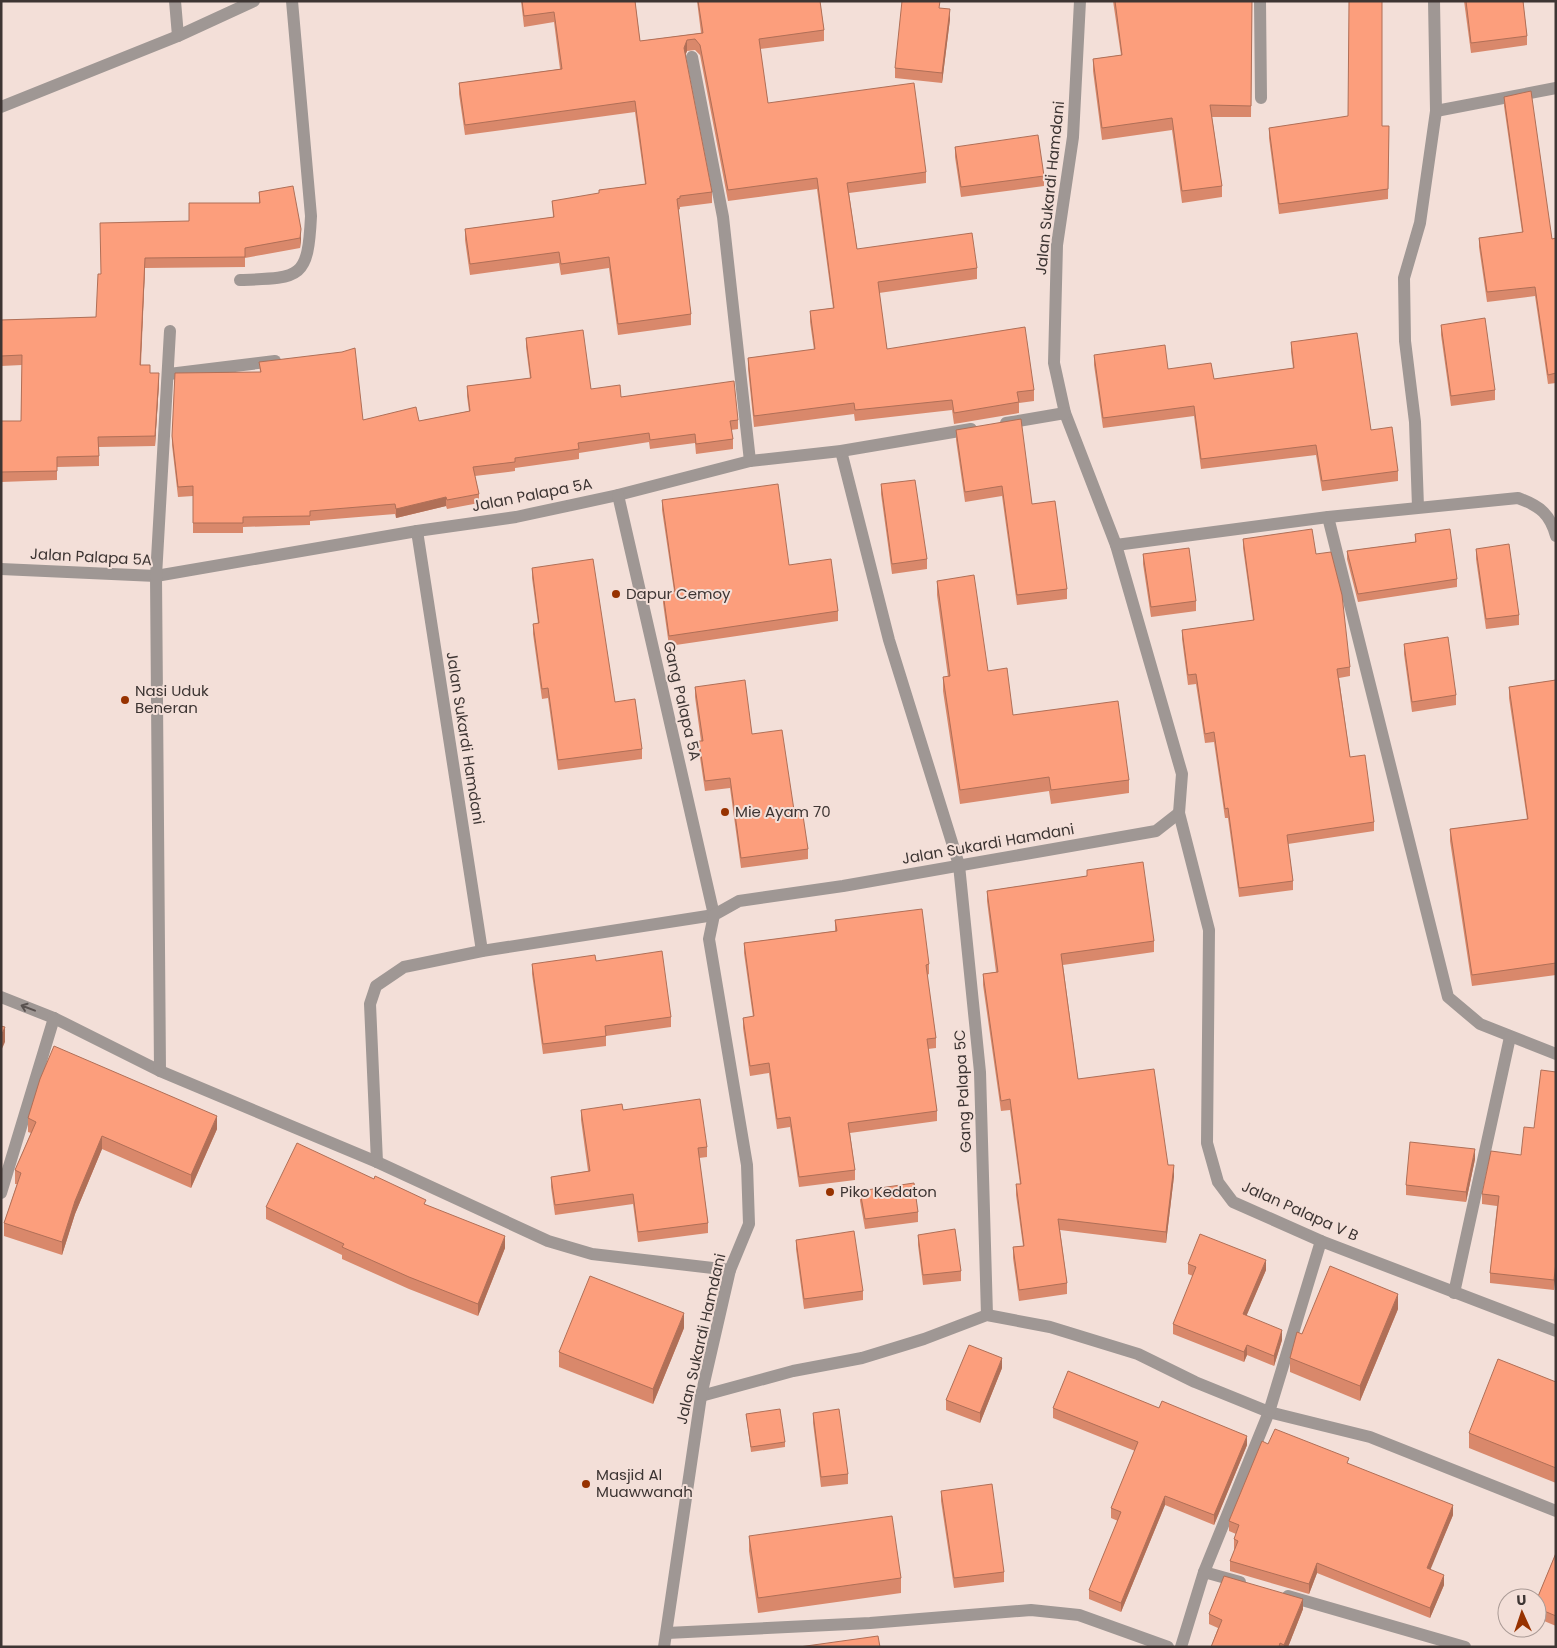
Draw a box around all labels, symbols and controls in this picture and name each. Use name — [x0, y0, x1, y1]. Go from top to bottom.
street label: Jalan Sukardi Hamdani — [1030, 100, 1069, 276]
street label: Jalan Palapa 5A — [470, 473, 594, 516]
street label: Jalan Palapa 5A — [30, 543, 152, 570]
place label: Dapur Cemoy — [626, 583, 731, 604]
marker: Dapur Cemoy — [610, 588, 622, 600]
street label: Gang Palapa 5A — [659, 639, 706, 763]
street label: Jalan Sukardi Hamdani — [441, 650, 490, 826]
place label: Nasi Uduk Beneran — [135, 680, 209, 718]
marker: Nasi Uduk Beneran — [119, 694, 131, 706]
place label: Mie Ayam 70 — [735, 801, 831, 822]
marker: Mie Ayam 70 — [719, 806, 731, 818]
street label: Jalan Sukardi Hamdani — [900, 818, 1076, 869]
one-way arrow — [21, 1003, 36, 1012]
street label: Gang Palapa 5C — [949, 1029, 976, 1153]
street label: Jalan Palapa V B — [1238, 1175, 1362, 1246]
place label: Piko Kedaton — [840, 1181, 937, 1202]
marker: Piko Kedaton — [824, 1186, 836, 1198]
street label: Jalan Sukardi Hamdani — [671, 1251, 730, 1426]
place label: Masjid Al Muawwanah — [596, 1464, 693, 1502]
marker: Masjid Al Muawwanah — [580, 1478, 592, 1490]
north arrow — [1497, 1588, 1547, 1638]
text: U — [1516, 1590, 1527, 1610]

